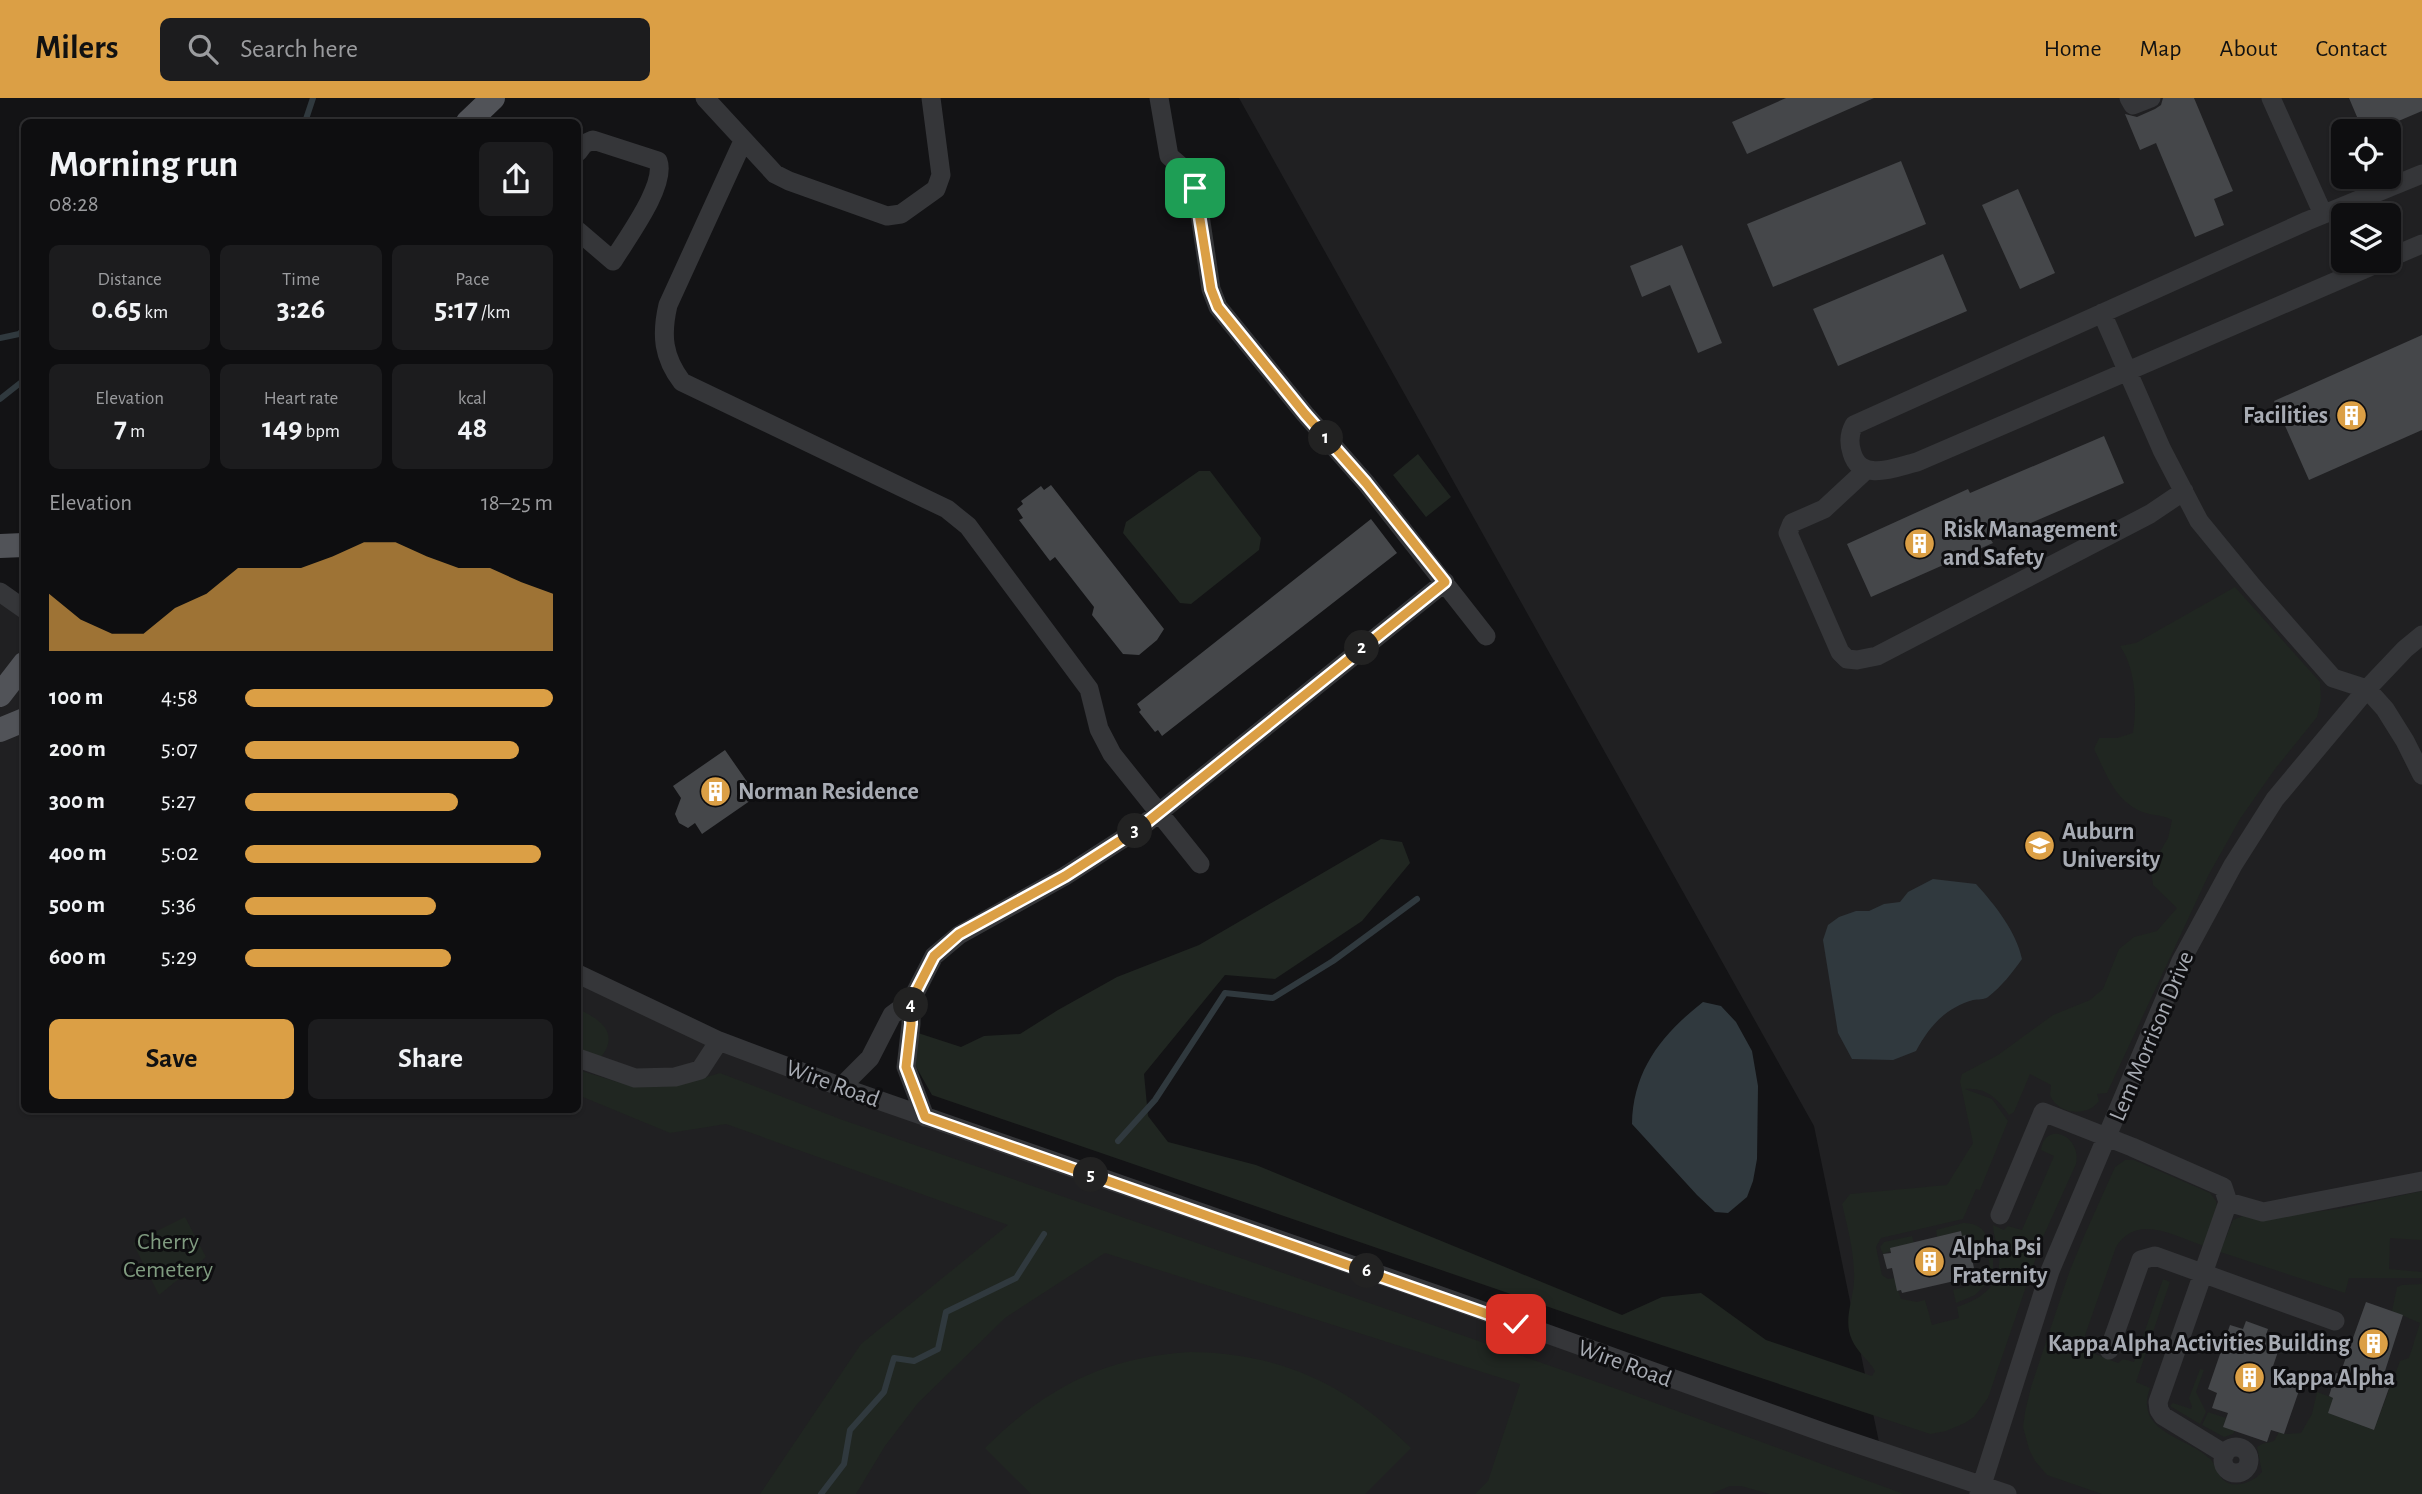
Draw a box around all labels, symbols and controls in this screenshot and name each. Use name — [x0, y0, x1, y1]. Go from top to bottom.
search box — [160, 18, 650, 81]
icon: search — [184, 30, 222, 68]
text: Milers — [35, 32, 118, 65]
text: Search here — [240, 36, 358, 62]
text: Home — [2044, 37, 2102, 61]
text: Map — [2140, 37, 2182, 61]
text: About — [2220, 37, 2277, 61]
text: Contact — [2315, 37, 2387, 61]
map controls — [2331, 119, 2401, 273]
button: locate — [2331, 119, 2401, 189]
button: share — [479, 142, 553, 216]
text: Morning run — [49, 146, 238, 184]
pin — [1165, 158, 1225, 218]
icon: arrive — [1176, 169, 1214, 207]
text: 08:28 — [49, 193, 99, 216]
button: layers — [2331, 203, 2401, 273]
text: Distance — [97, 270, 162, 289]
text: Time — [282, 270, 320, 289]
text: Pace — [455, 270, 489, 289]
text: 0.65 — [91, 294, 141, 324]
text: 3:26 — [277, 294, 325, 324]
text: 5:17 — [434, 294, 478, 324]
text: km — [141, 303, 168, 322]
text: /km — [478, 303, 510, 322]
text: Elevation — [95, 389, 164, 408]
text: Heart rate — [264, 389, 338, 408]
text: kcal — [458, 389, 487, 408]
building icon: Facilities — [2334, 398, 2368, 432]
place label: Facilities — [2243, 404, 2328, 428]
text: 7 — [114, 413, 127, 443]
text: 149 — [262, 413, 302, 443]
text: 48 — [457, 413, 487, 443]
pin: 1 — [1308, 420, 1344, 456]
text: m — [127, 422, 145, 441]
text: bpm — [302, 422, 340, 441]
text: 1 — [1322, 428, 1329, 447]
text: Elevation — [49, 492, 132, 515]
text: 18–25 m — [481, 492, 553, 515]
place label: Risk Management and Safety — [1943, 518, 2117, 570]
building icon: Risk Management and Safety — [1903, 526, 1937, 560]
pin: 2 — [1344, 630, 1380, 666]
text: 2 — [1357, 638, 1366, 657]
text: 100 m — [49, 686, 103, 709]
text: 4:58 — [161, 686, 198, 709]
text: 200 m — [49, 738, 106, 761]
text: 5:07 — [161, 738, 198, 761]
building icon: Norman Residence — [698, 774, 732, 808]
place label: Norman Residence — [738, 780, 919, 804]
text: 300 m — [49, 790, 105, 813]
text: 5:27 — [161, 790, 196, 813]
pin: 3 — [1118, 814, 1152, 848]
place label: Auburn University — [2062, 820, 2161, 872]
text: 3 — [1130, 821, 1139, 840]
school or university icon: Auburn University — [2022, 828, 2056, 862]
text: 400 m — [49, 842, 107, 865]
text: 5:02 — [161, 842, 199, 865]
text: 500 m — [49, 894, 105, 917]
text: 5:36 — [161, 894, 196, 917]
text: 600 m — [49, 946, 106, 969]
text: 5:29 — [161, 946, 197, 969]
street label: Lem Morrison Drive — [2105, 948, 2198, 1125]
pin: 4 — [894, 988, 928, 1023]
text: 4 — [906, 995, 915, 1014]
button: Save — [49, 1019, 294, 1099]
button: Share — [308, 1019, 553, 1099]
street label: Wire Road — [783, 1056, 883, 1112]
pin: 5 — [1074, 1158, 1108, 1192]
text: 5 — [1086, 1165, 1095, 1184]
park label: Cherry Cemetery — [123, 1230, 213, 1282]
place label: Alpha Psi Fraternity — [1952, 1236, 2048, 1288]
building icon: Alpha Psi Fraternity — [1912, 1244, 1946, 1278]
pin: 6 — [1350, 1254, 1384, 1288]
text: 6 — [1362, 1261, 1371, 1280]
pin — [1486, 1294, 1546, 1354]
icon: check — [1497, 1305, 1535, 1343]
building icon: Kappa Alpha Activities Building — [2356, 1326, 2390, 1360]
place label: Kappa Alpha Activities Building — [2048, 1332, 2351, 1356]
street label: Wire Road — [1575, 1336, 1675, 1392]
building icon: Kappa Alpha — [2232, 1360, 2266, 1394]
place label: Kappa Alpha — [2272, 1366, 2395, 1390]

